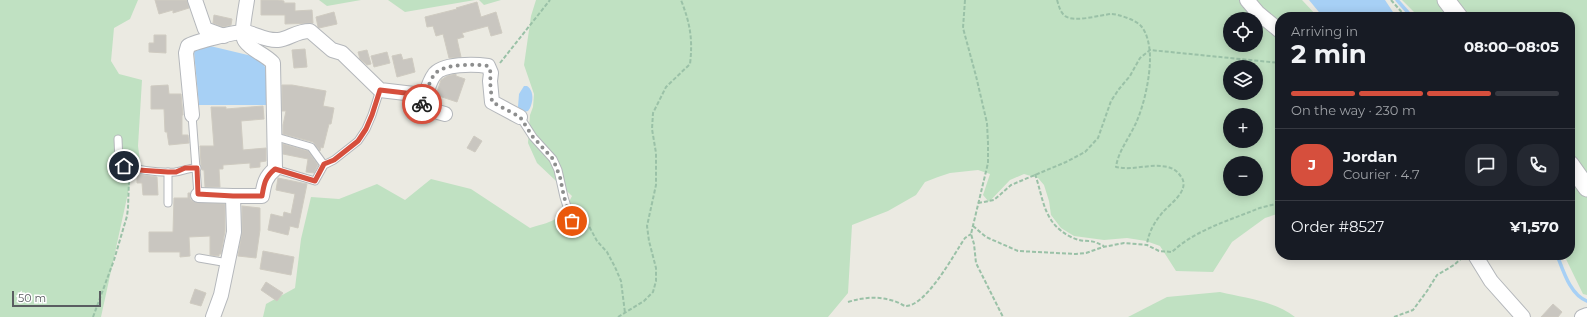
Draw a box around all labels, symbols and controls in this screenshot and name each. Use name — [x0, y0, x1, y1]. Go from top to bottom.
map controls — [1223, 12, 1263, 196]
button: locate — [1223, 12, 1263, 52]
text: Arriving in — [1291, 23, 1358, 39]
text: 08:00–08:05 — [1464, 37, 1559, 56]
text: 2 min — [1291, 38, 1367, 70]
button: layers — [1223, 60, 1263, 100]
courier — [402, 84, 442, 124]
icon: bike — [411, 93, 433, 115]
text: On the way · 230 m — [1291, 102, 1416, 118]
button: + — [1223, 108, 1263, 148]
button: chat — [1465, 144, 1507, 186]
button: phone — [1517, 144, 1559, 186]
text: Jordan — [1343, 147, 1397, 166]
pin — [107, 149, 141, 183]
icon: home — [113, 155, 135, 177]
text: J — [1308, 155, 1316, 174]
button: − — [1223, 156, 1263, 196]
text: Courier · 4.7 — [1343, 166, 1420, 182]
pin — [555, 204, 589, 238]
icon: bag — [561, 210, 583, 232]
text: Order #8527 — [1291, 217, 1384, 236]
text: ¥1,570 — [1510, 217, 1559, 236]
scale bar — [12, 289, 101, 308]
text: 50 m — [18, 291, 46, 305]

